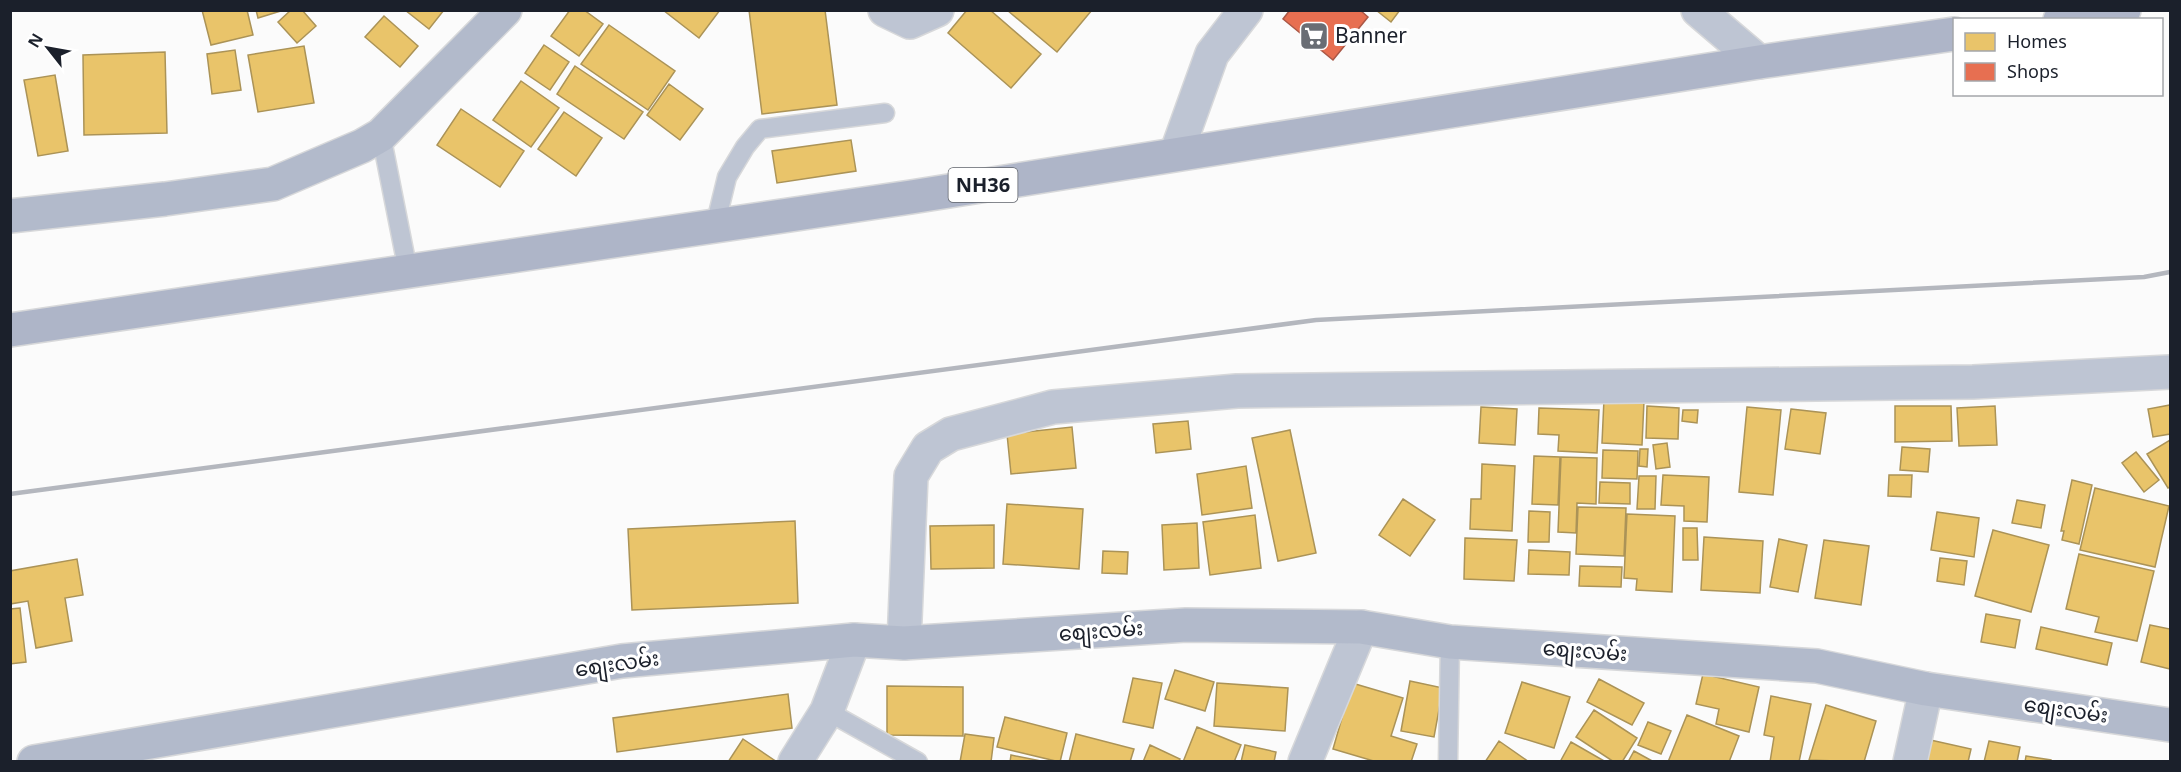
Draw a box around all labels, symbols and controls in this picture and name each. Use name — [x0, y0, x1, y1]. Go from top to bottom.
north arrow — [18, 18, 78, 78]
legend — [1953, 18, 2163, 96]
supermarket icon: Banner — [1298, 20, 1330, 52]
place label: Banner — [1335, 21, 1407, 49]
text: N — [22, 29, 48, 52]
text: Homes — [2007, 29, 2067, 53]
text: Shops — [2007, 59, 2059, 83]
road number: NH36 — [948, 168, 1018, 202]
street label: စျေးလမ်း — [1058, 612, 1145, 652]
street label: စျေးလမ်း — [1541, 632, 1628, 672]
street label: စျေးလမ်း — [573, 642, 662, 688]
street label: စျေးလမ်း — [2021, 688, 2110, 734]

